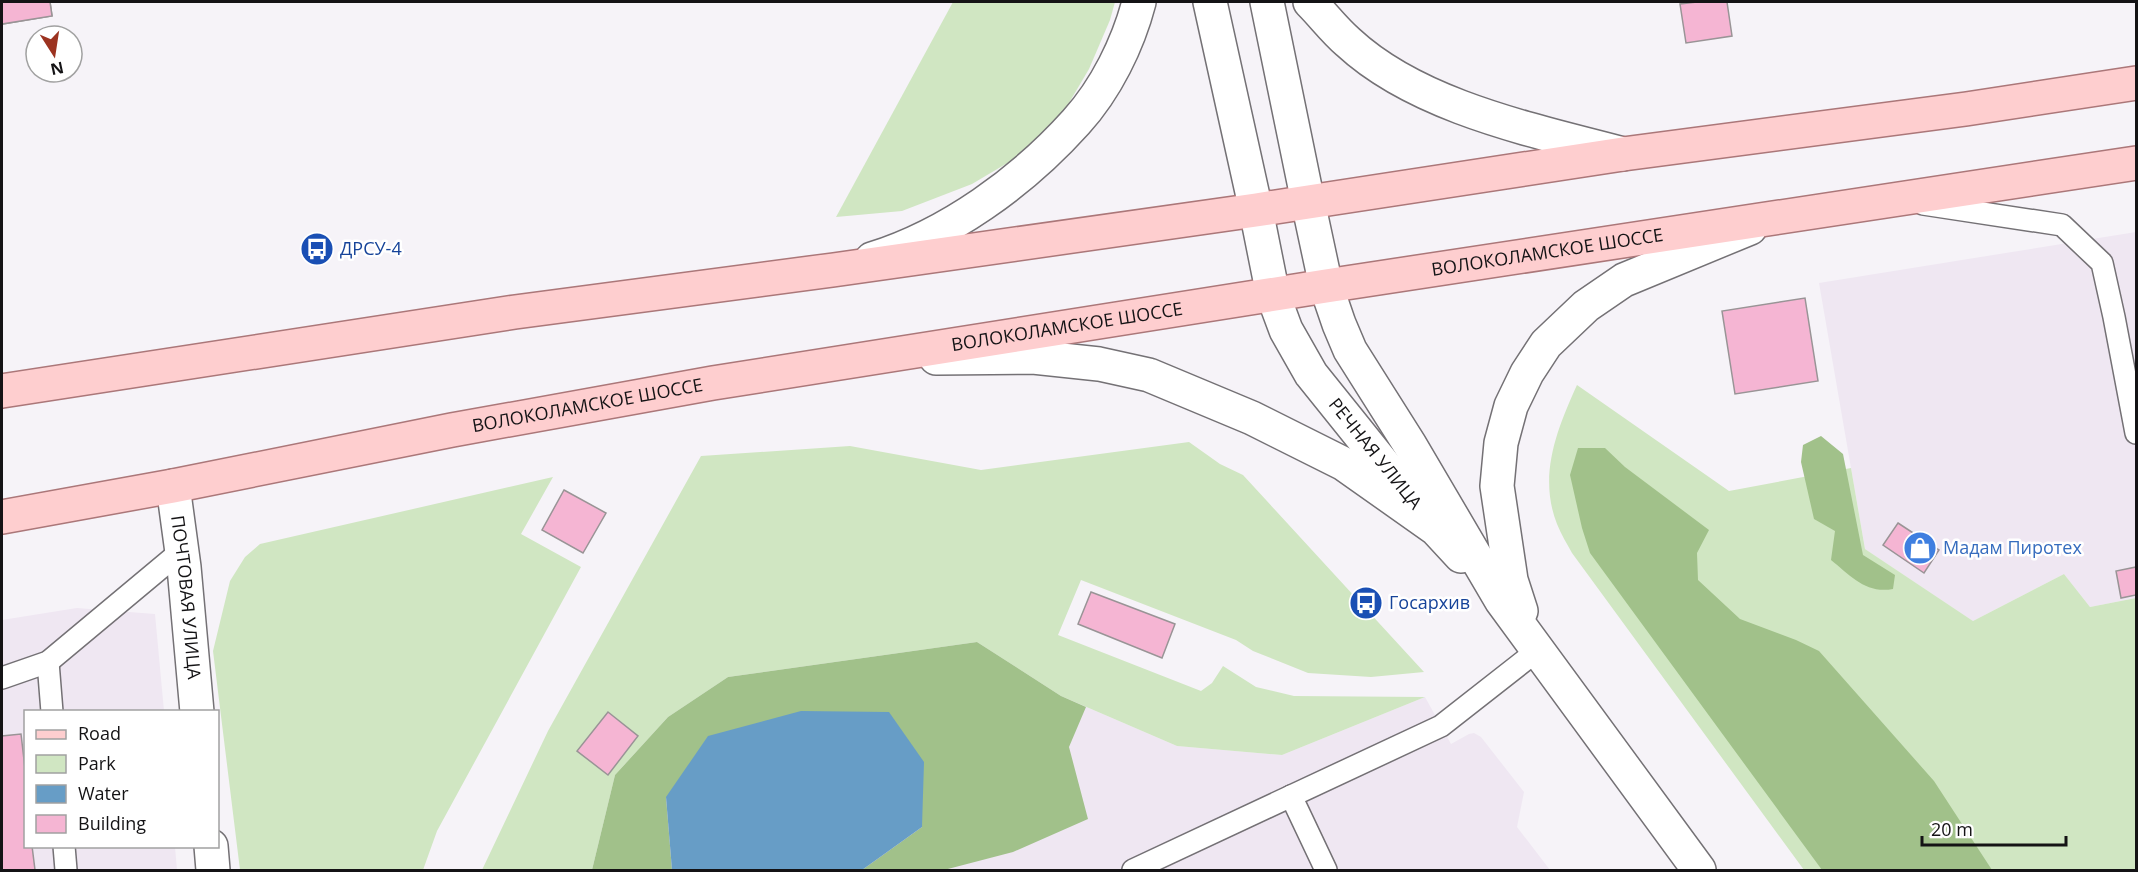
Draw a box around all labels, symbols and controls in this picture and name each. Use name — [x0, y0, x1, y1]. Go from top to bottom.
north arrow — [24, 24, 84, 84]
text: N — [48, 57, 66, 81]
street label: ВОЛОКОЛАМСКОЕ ШОССЕ — [1430, 222, 1665, 281]
bus stop icon: ДРСУ-4 — [299, 231, 335, 267]
place label: ДРСУ-4 — [340, 236, 402, 260]
street label: ВОЛОКОЛАМСКОЕ ШОССЕ — [949, 296, 1184, 356]
street label: ВОЛОКОЛАМСКОЕ ШОССЕ — [470, 372, 705, 437]
street label: РЕЧНАЯ УЛИЦА — [1324, 393, 1428, 514]
street label: ПОЧТОВАЯ УЛИЦА — [166, 514, 207, 681]
shop icon: Мадам Пиротех — [1902, 530, 1938, 566]
place label: Мадам Пиротех — [1943, 535, 2082, 559]
bus stop icon: Госархив — [1348, 585, 1384, 621]
place label: Госархив — [1389, 590, 1470, 614]
legend — [24, 710, 219, 848]
text: Road — [78, 721, 121, 745]
text: Park — [78, 751, 116, 775]
text: Water — [78, 781, 129, 805]
scale bar — [1922, 809, 2066, 847]
text: Building — [78, 811, 146, 835]
text: 20 m — [1931, 817, 1973, 841]

